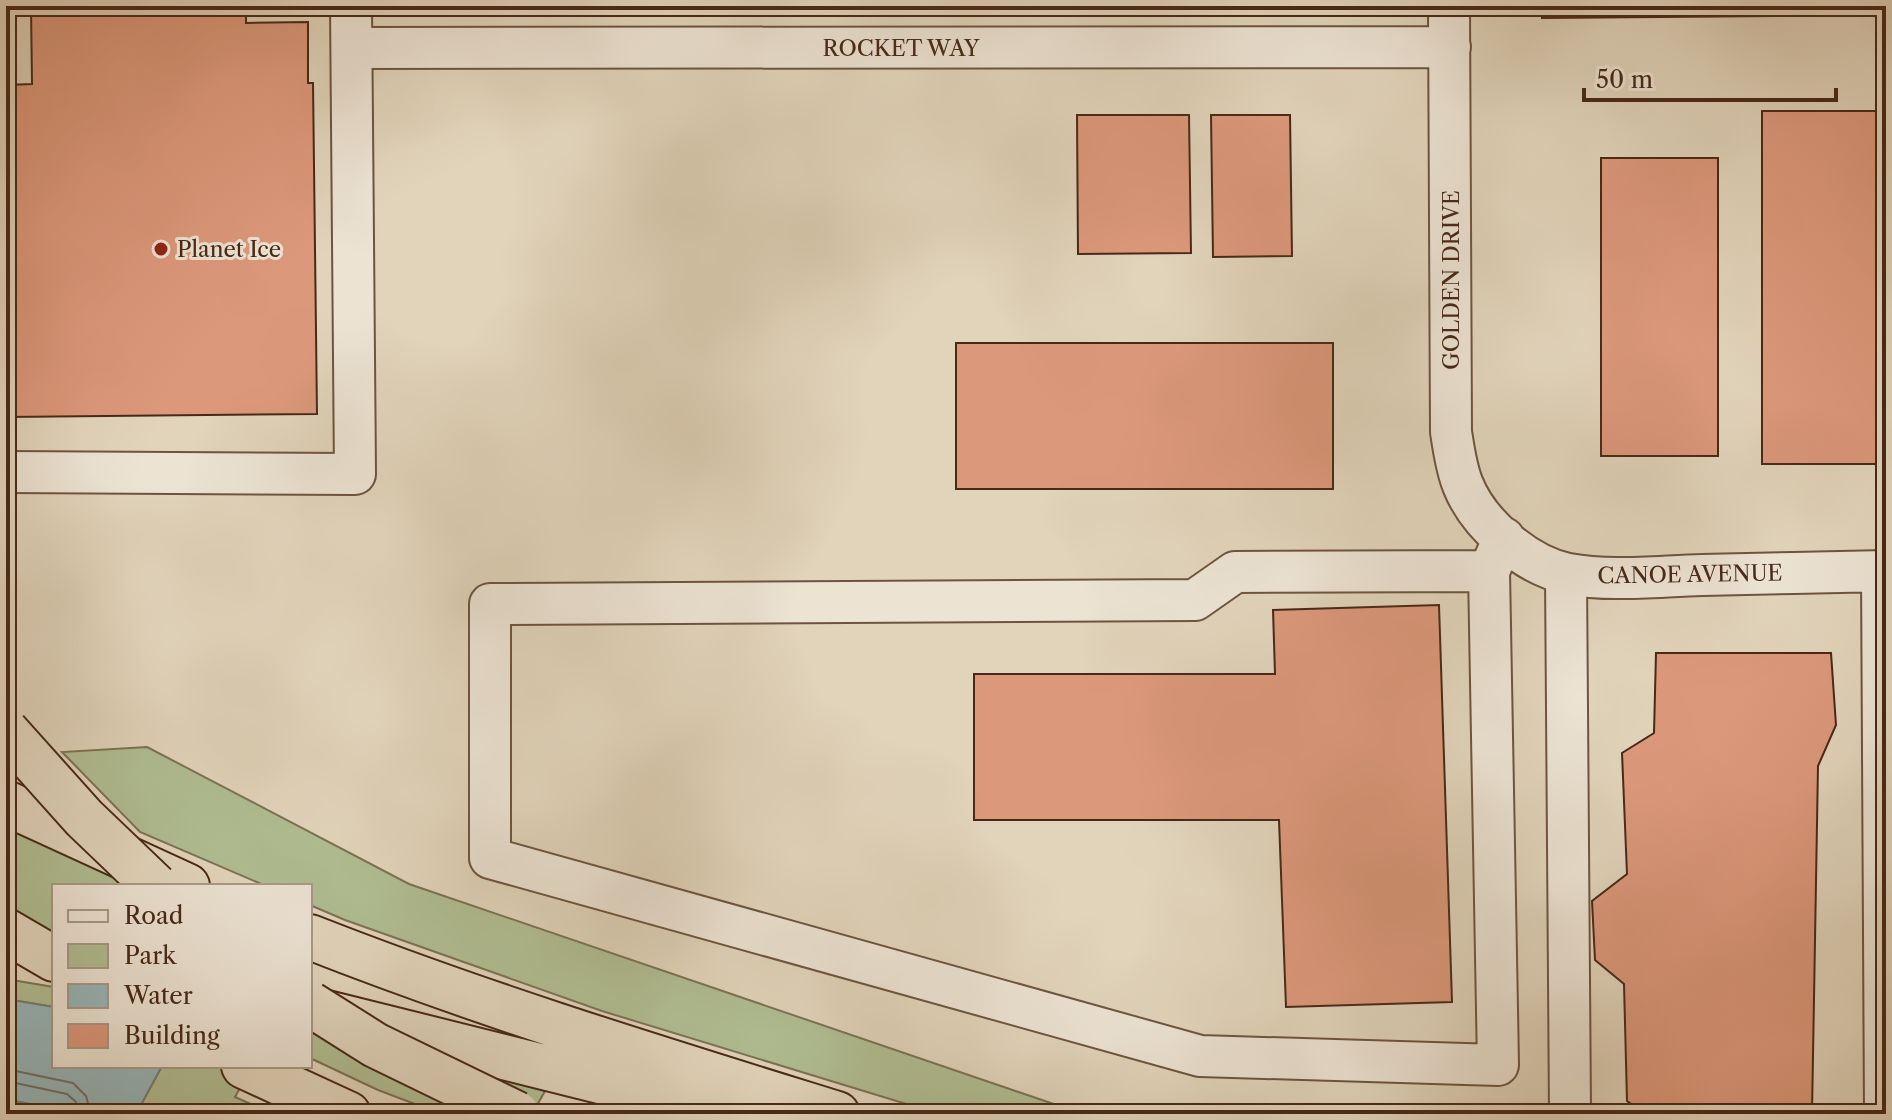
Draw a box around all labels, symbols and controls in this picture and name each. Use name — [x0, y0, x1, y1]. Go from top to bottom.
street label: ROCKET WAY — [823, 35, 980, 62]
scale bar — [1584, 52, 1836, 102]
text: 50 m — [1596, 65, 1653, 94]
street label: GOLDEN DRIVE — [1438, 190, 1465, 370]
place label: Planet Ice — [177, 236, 281, 263]
marker: Planet Ice — [152, 240, 170, 258]
street label: CANOE AVENUE — [1597, 559, 1783, 590]
legend — [52, 884, 312, 1068]
text: Road — [124, 901, 184, 930]
text: Park — [124, 941, 177, 970]
text: Water — [123, 981, 193, 1010]
text: Building — [124, 1021, 220, 1050]

